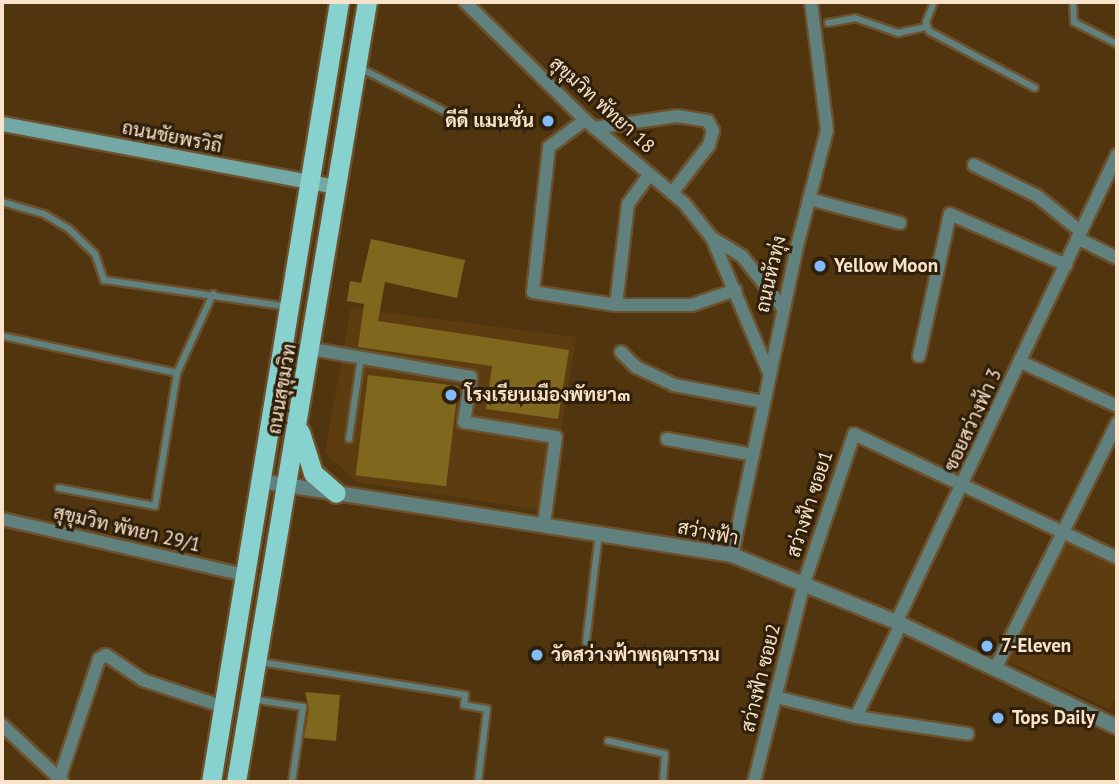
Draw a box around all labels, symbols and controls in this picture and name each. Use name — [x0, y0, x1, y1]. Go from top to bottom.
street label: สุขุมวิท พัทยา 18 — [545, 52, 659, 158]
place label: ดีดี แมนชั่น — [445, 110, 534, 132]
marker: ดีดี แมนชั่น — [540, 113, 556, 129]
street label: ถนนชัยพรวิถี — [120, 116, 224, 158]
street label: ถนนหัวทุ่ง — [751, 233, 791, 315]
place label: Yellow Moon — [834, 255, 939, 277]
marker: Yellow Moon — [812, 258, 828, 274]
street label: ถนนสุขุมวิท — [263, 342, 301, 436]
street label: ซอยสว่างฟ้า 3 — [939, 365, 1007, 475]
place label: โรงเรียนเมืองพัทยา๓ — [465, 384, 631, 406]
marker: โรงเรียนเมืองพัทยา๓ — [443, 387, 459, 403]
street label: สว่างฟ้า ซอย1 — [782, 448, 838, 560]
street label: สุขุมวิท พัทยา 29/1 — [51, 501, 203, 557]
street label: สว่างฟ้า — [676, 516, 740, 550]
street label: สว่างฟ้า ซอย2 — [737, 622, 785, 734]
place label: 7-Eleven — [1001, 635, 1071, 657]
marker: 7-Eleven — [979, 638, 995, 654]
place label: วัดสว่างฟ้าพฤฒาราม — [551, 644, 720, 666]
marker: วัดสว่างฟ้าพฤฒาราม — [529, 647, 545, 663]
place label: Tops Daily — [1012, 707, 1095, 729]
marker: Tops Daily — [990, 710, 1006, 726]

